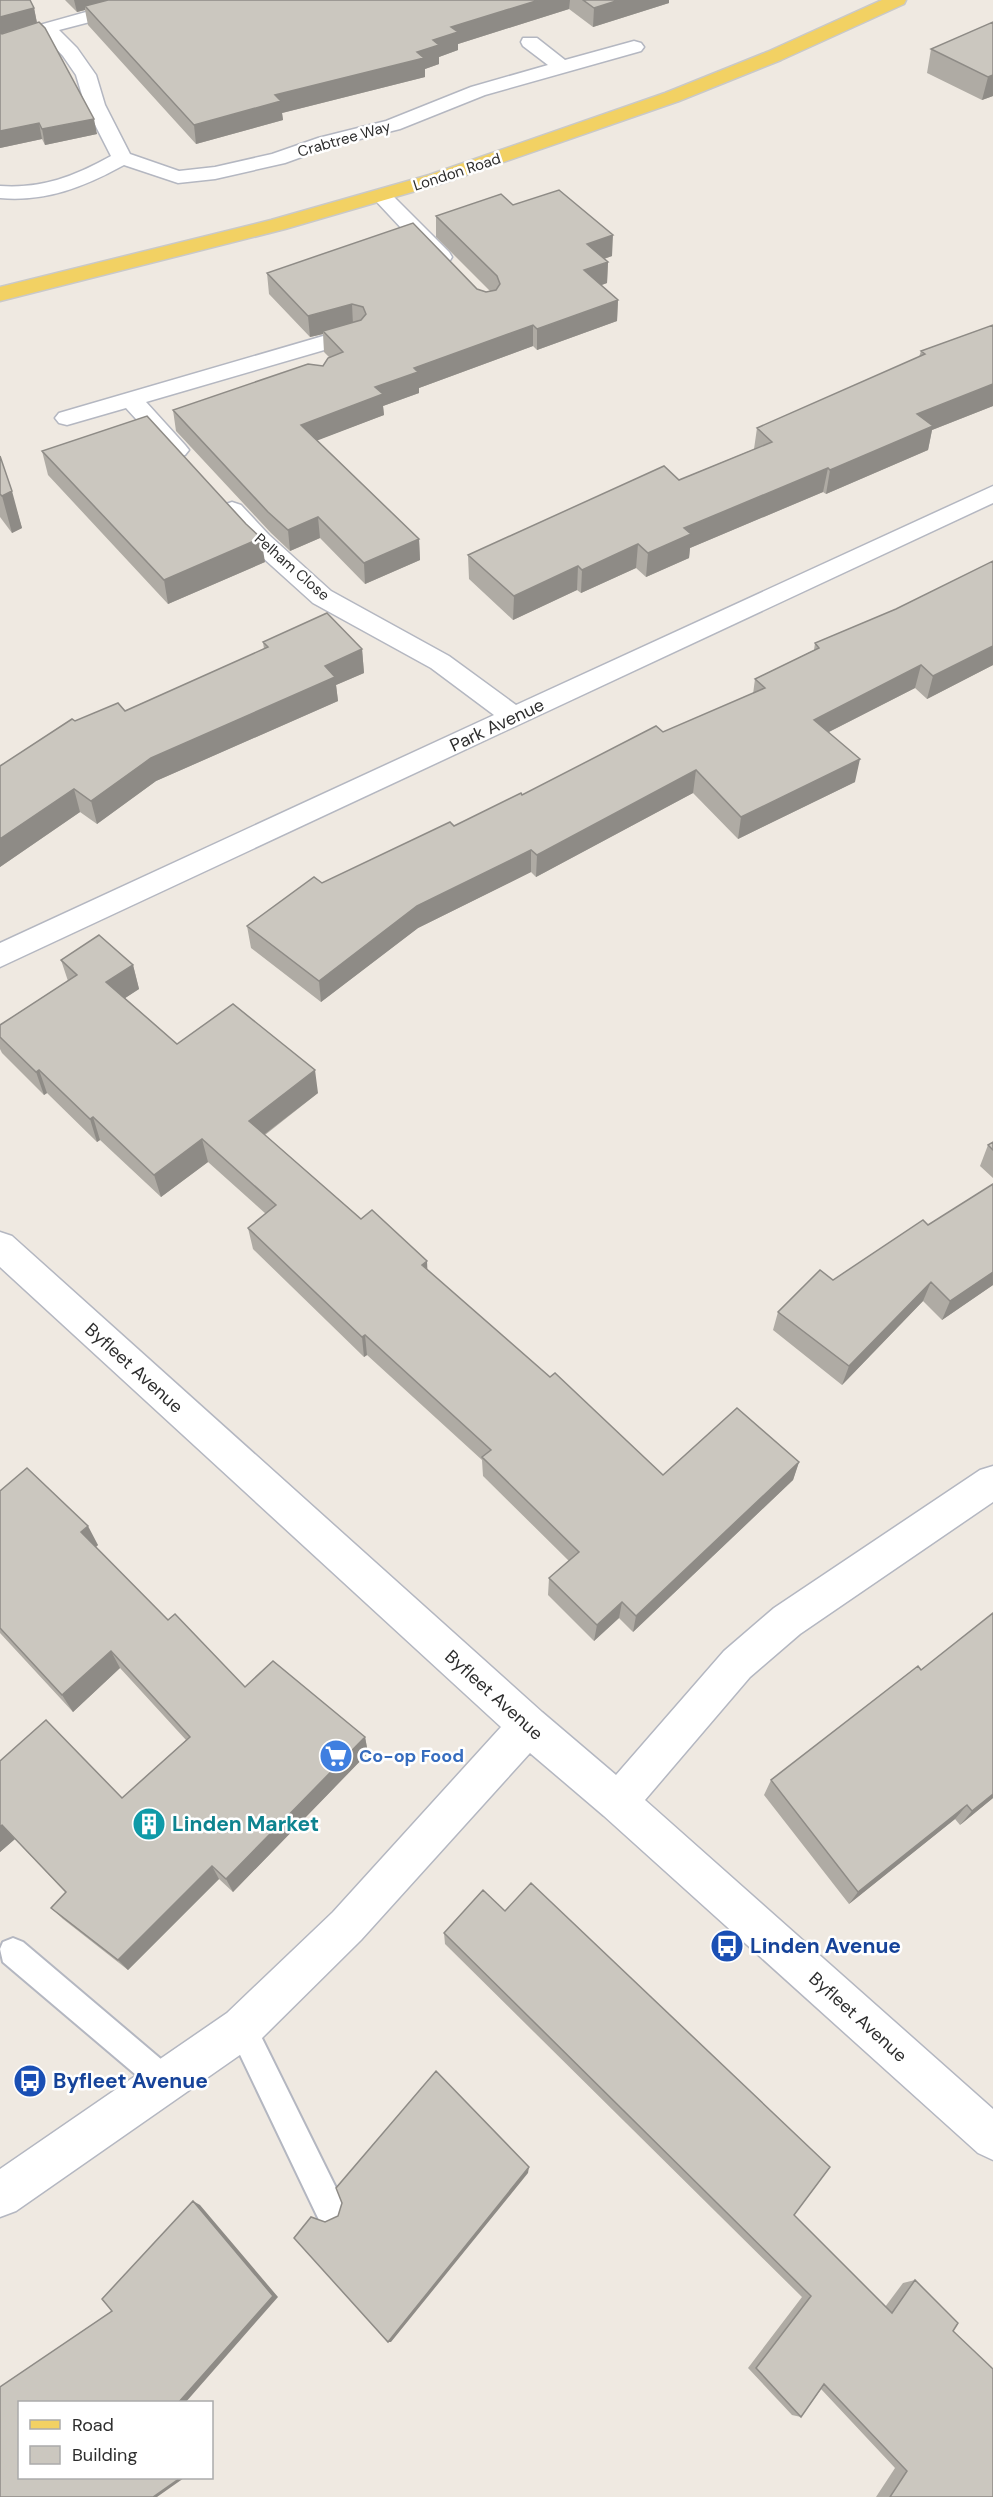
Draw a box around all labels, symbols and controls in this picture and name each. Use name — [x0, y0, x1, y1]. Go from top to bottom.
street label: Crabtree Way — [295, 116, 393, 162]
street label: London Road — [411, 148, 503, 196]
street label: Pelham Close — [250, 529, 334, 605]
street label: Park Avenue — [446, 693, 548, 757]
street label: Byfleet Avenue — [80, 1318, 188, 1418]
street label: Byfleet Avenue — [440, 1645, 548, 1745]
supermarket icon: Co-op Food — [318, 1738, 354, 1774]
place label: Co-op Food — [359, 1744, 464, 1768]
building icon: Linden Market — [131, 1806, 167, 1842]
place label: Linden Market — [172, 1810, 319, 1838]
bus stop icon: Linden Avenue — [709, 1928, 745, 1964]
place label: Linden Avenue — [750, 1932, 901, 1960]
street label: Byfleet Avenue — [804, 1967, 912, 2067]
bus stop icon: Byfleet Avenue — [12, 2063, 48, 2099]
place label: Byfleet Avenue — [53, 2067, 208, 2095]
legend — [18, 2401, 213, 2479]
text: Road — [72, 2413, 114, 2437]
text: Building — [72, 2443, 137, 2467]

